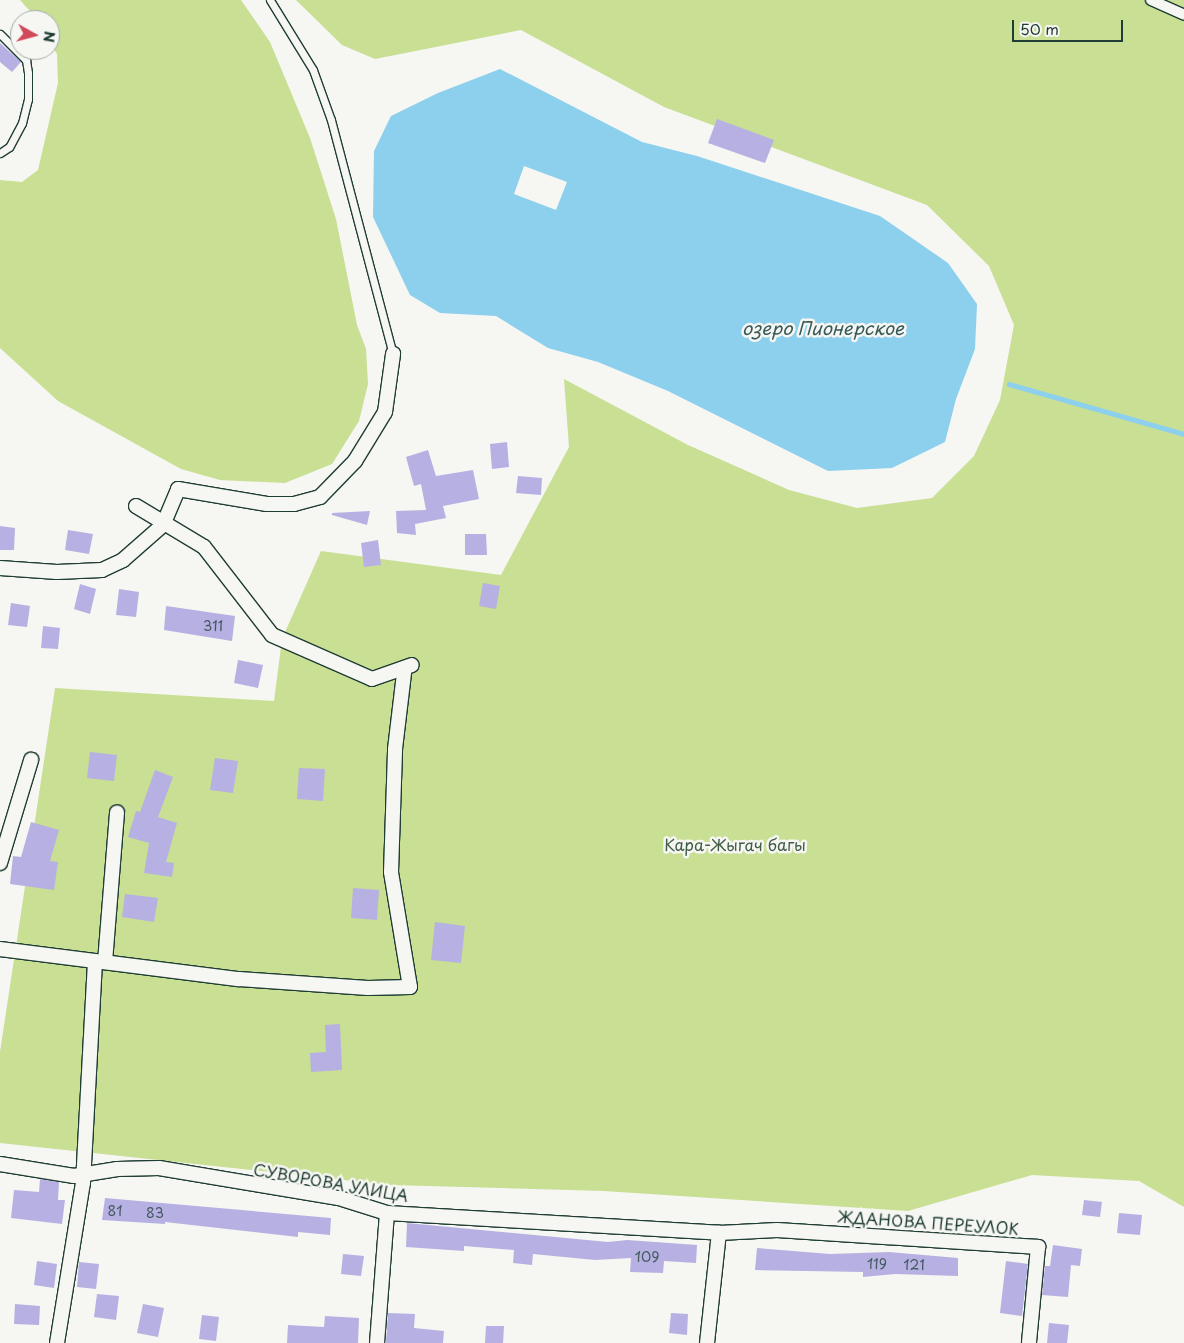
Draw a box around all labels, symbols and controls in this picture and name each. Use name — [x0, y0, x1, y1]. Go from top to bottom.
north arrow — [10, 10, 60, 60]
scale bar — [1014, 10, 1125, 42]
text: 50 m — [1020, 17, 1059, 40]
text: N — [38, 30, 60, 44]
water label: озеро Пионерское — [742, 317, 904, 339]
house number: 311 — [203, 618, 223, 634]
park label: Кара-Жыгач багы — [664, 834, 806, 854]
street label: СУВОРОВА УЛИЦА — [252, 1159, 410, 1205]
house number: 81 — [108, 1203, 122, 1219]
house number: 83 — [146, 1205, 164, 1221]
street label: ЖДАНОВА ПЕРЕУЛОК — [837, 1206, 1019, 1238]
house number: 109 — [635, 1249, 659, 1265]
house number: 119 — [867, 1256, 887, 1272]
house number: 121 — [903, 1257, 925, 1273]

